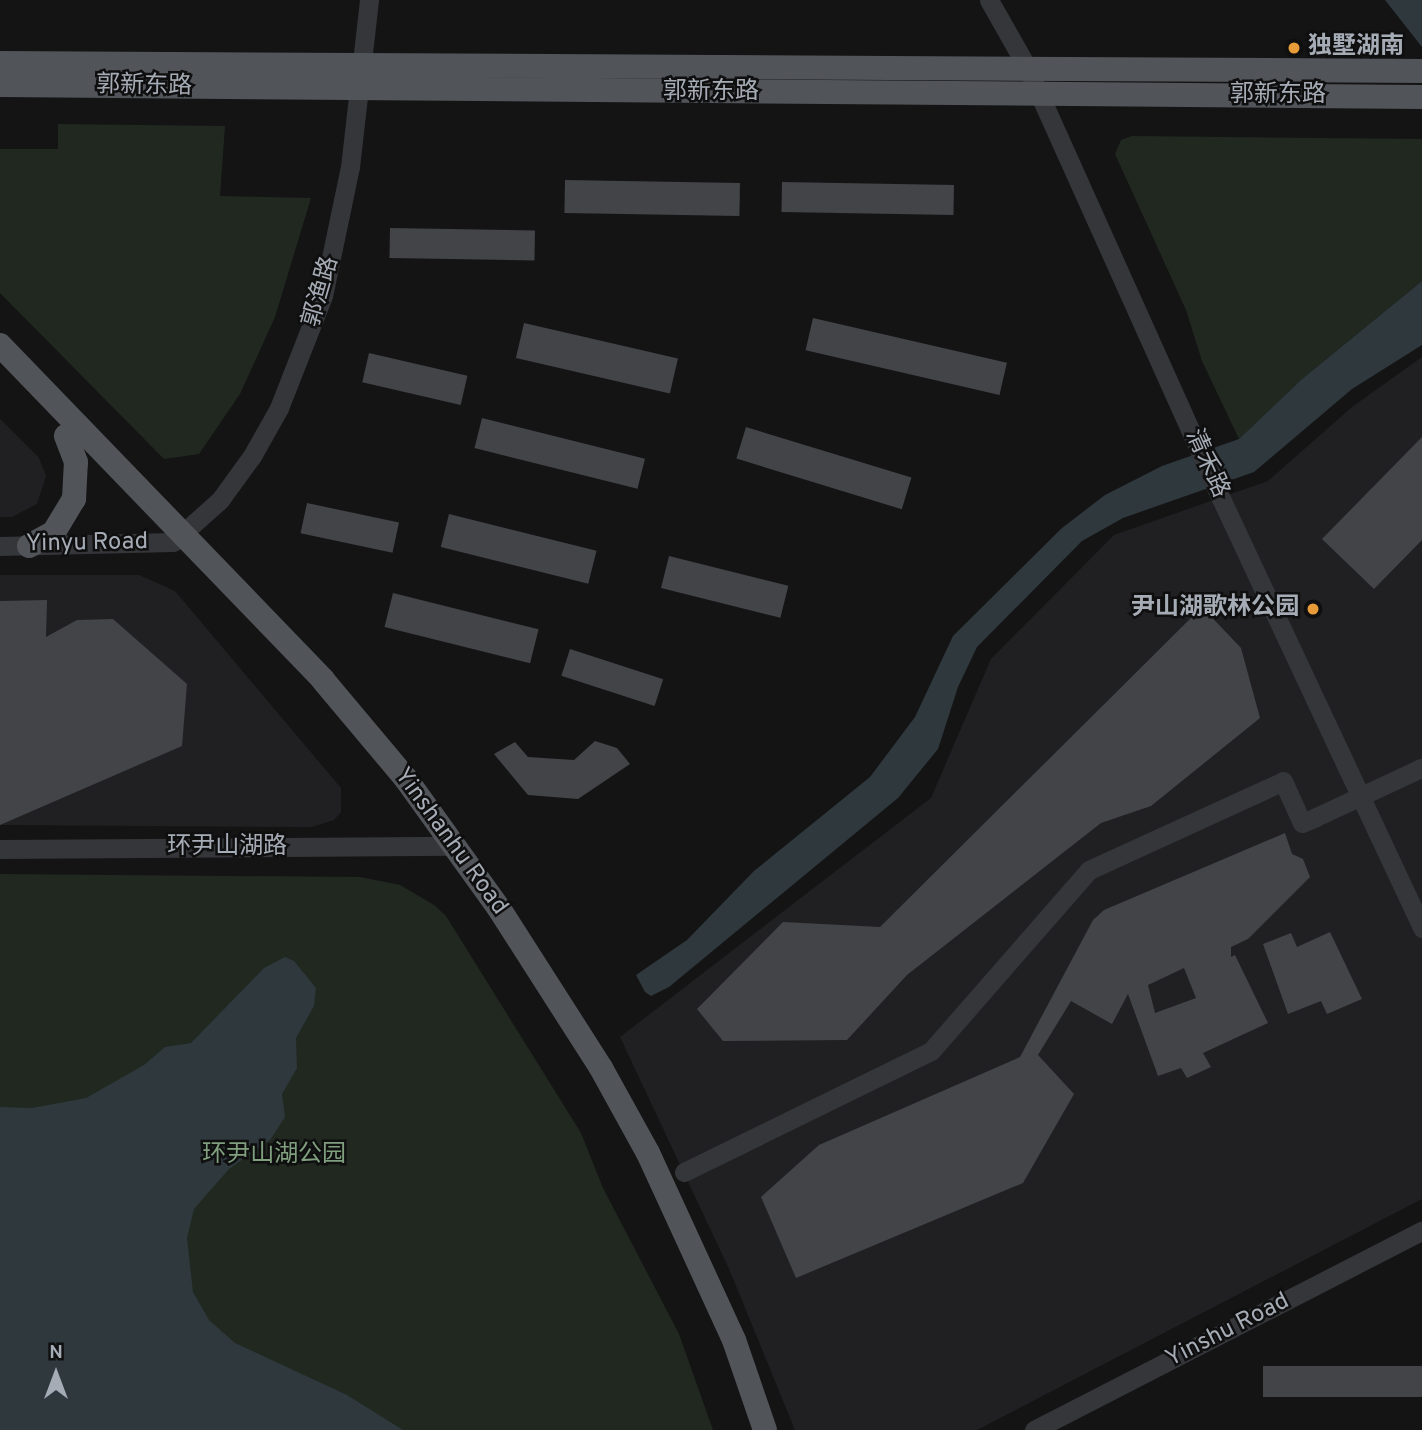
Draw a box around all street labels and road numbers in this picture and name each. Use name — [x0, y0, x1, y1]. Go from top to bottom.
street label: 郭新东路 — [96, 72, 192, 102]
street label: 郭新东路 — [663, 79, 759, 107]
street label: 郭新东路 — [1230, 82, 1326, 110]
street label: 郭渔路 — [298, 253, 346, 331]
street label: 清禾路 — [1178, 425, 1234, 503]
street label: Yinyu Road — [26, 529, 148, 559]
street label: Yinshanhu Road — [387, 763, 513, 921]
street label: 环尹山湖路 — [167, 834, 287, 862]
street label: Yinshu Road — [1162, 1288, 1294, 1374]

